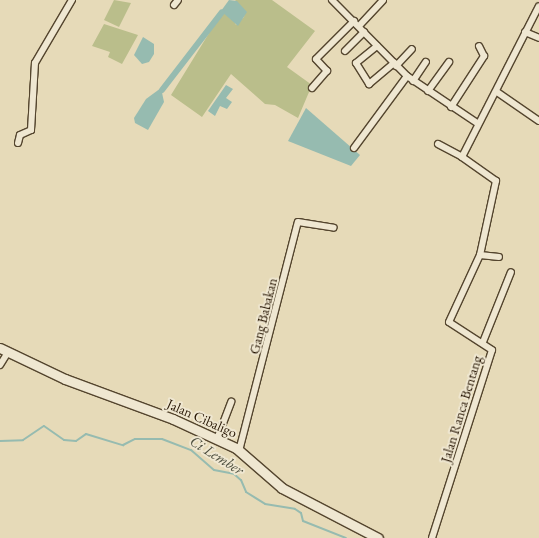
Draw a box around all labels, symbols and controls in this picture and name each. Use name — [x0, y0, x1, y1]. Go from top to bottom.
street label: Gang Babakan — [245, 276, 281, 356]
street label: Jalan Ranca Bentang — [437, 354, 485, 464]
street label: Jalan Cibaligo — [164, 395, 240, 441]
water label: Ci Lember — [187, 432, 247, 478]

